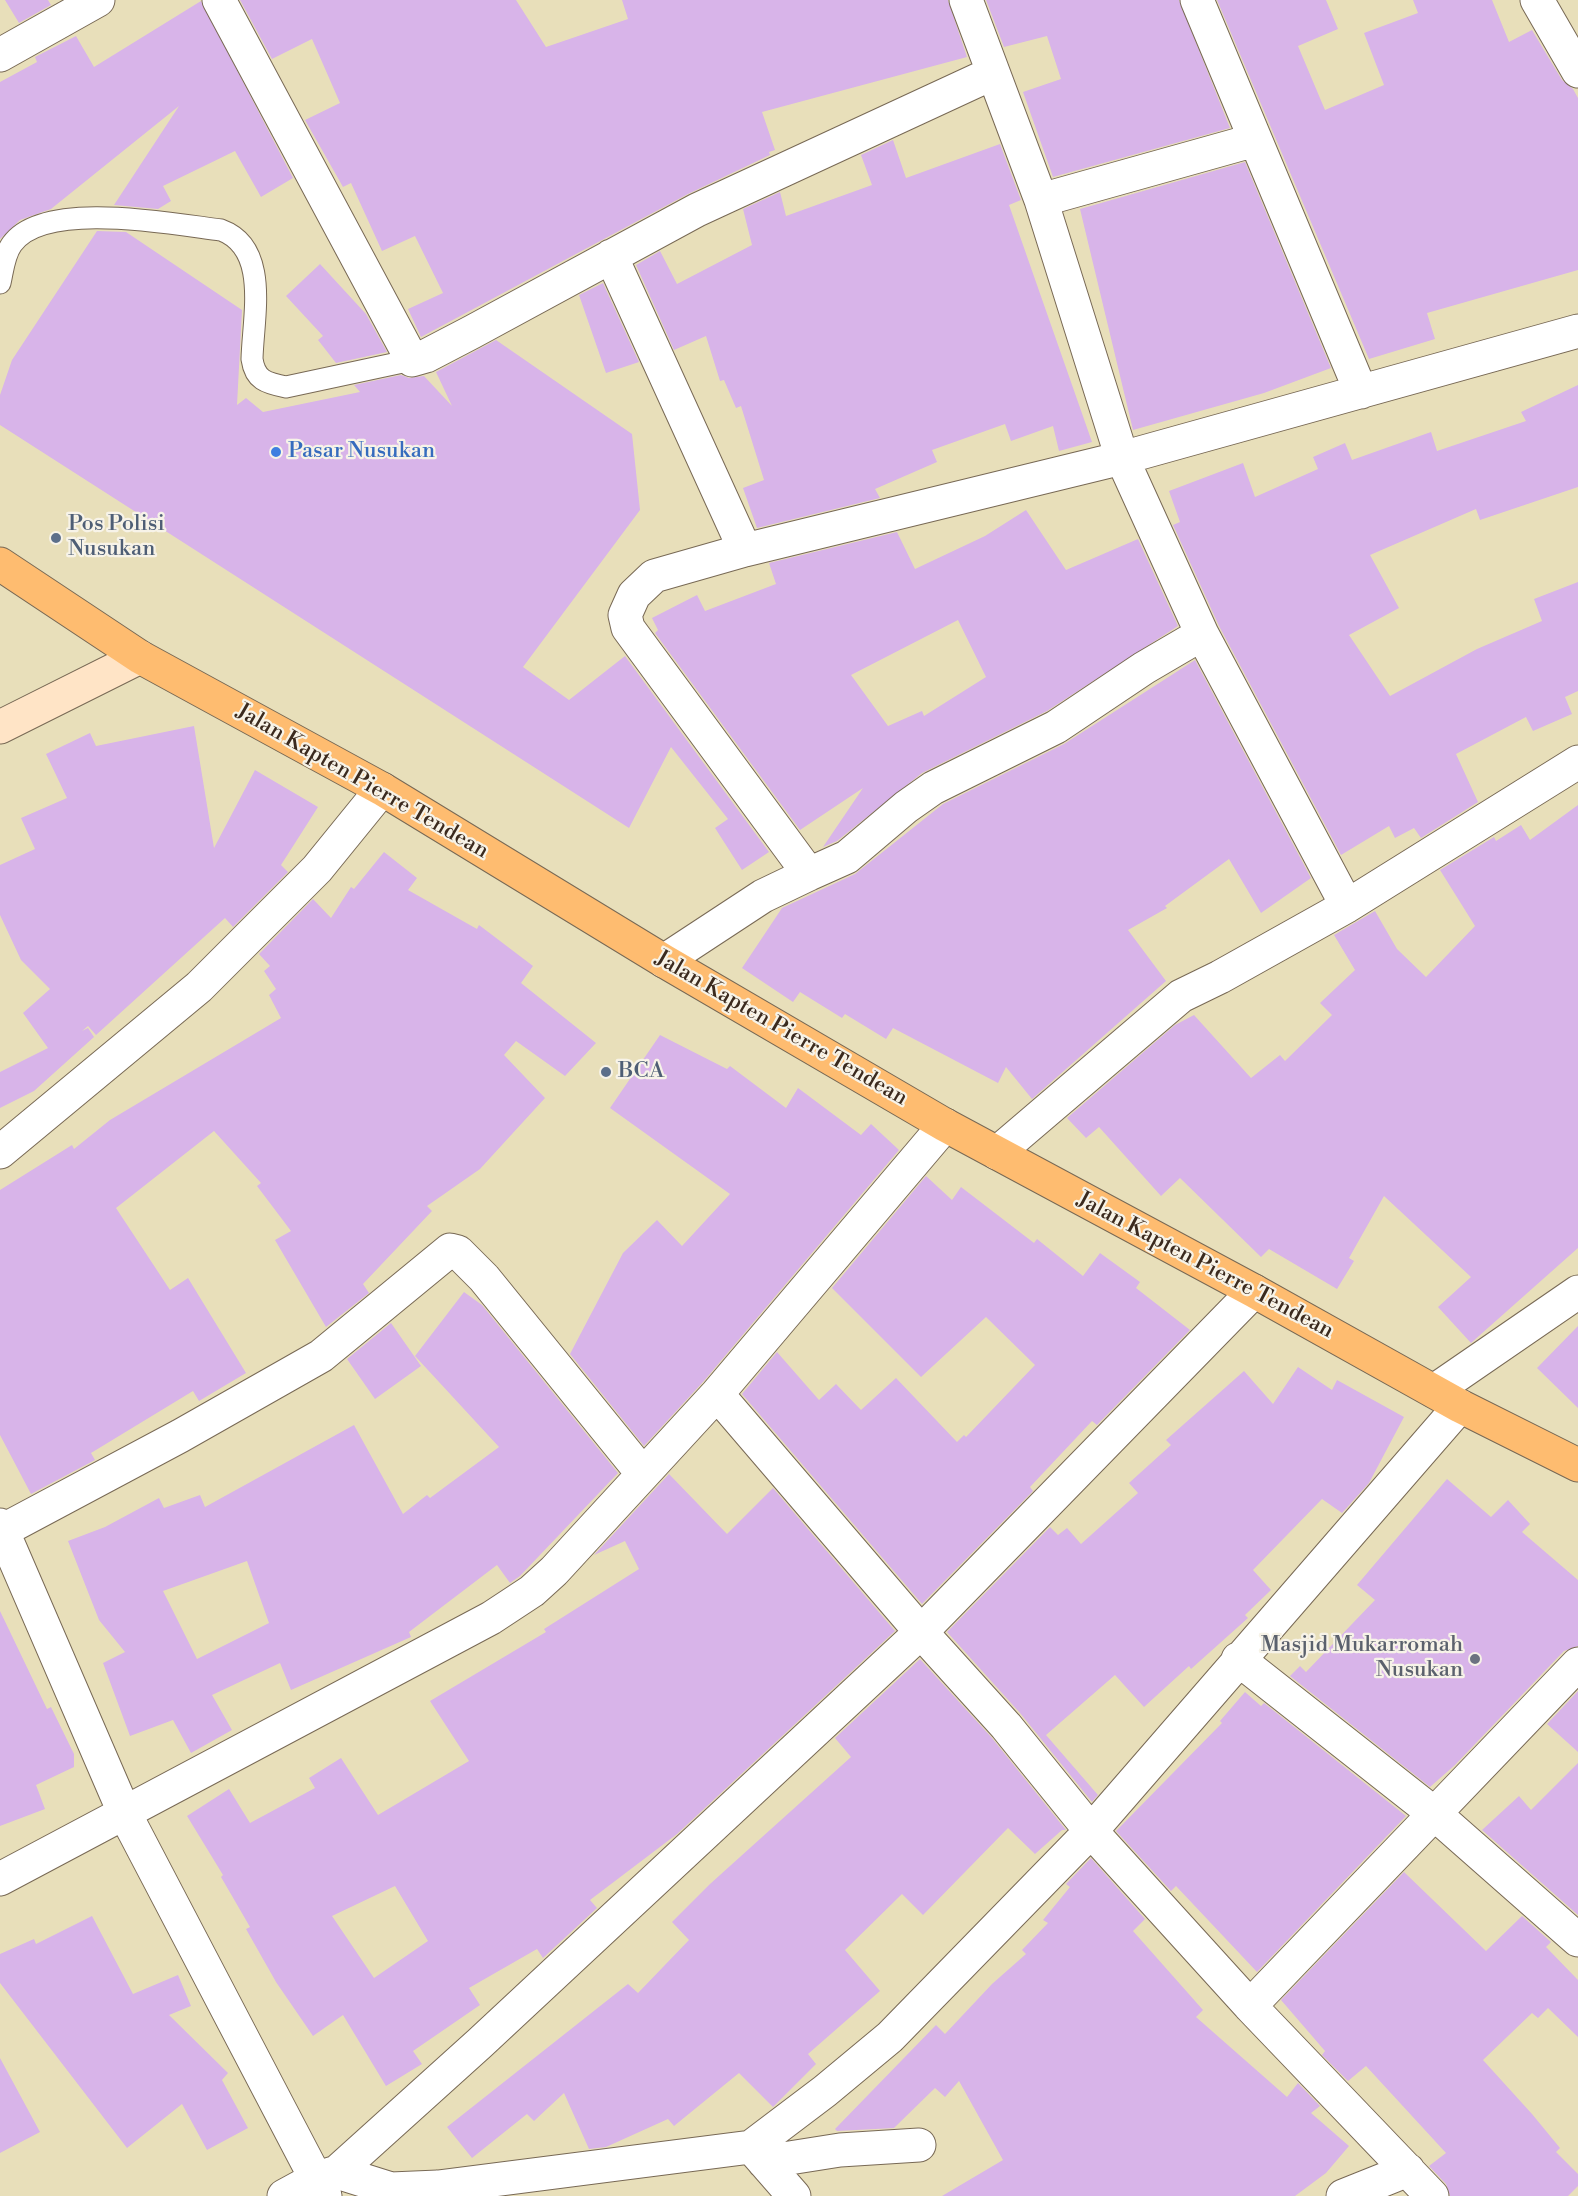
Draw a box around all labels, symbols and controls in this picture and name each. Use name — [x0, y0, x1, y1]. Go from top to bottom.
place label: Pasar Nusukan — [288, 439, 435, 465]
marker: Pasar Nusukan — [269, 445, 283, 459]
place label: Pos Polisi Nusukan — [68, 512, 165, 564]
marker: Pos Polisi Nusukan — [49, 531, 63, 545]
street label: Jalan Kapten Pierre Tendean — [231, 699, 493, 865]
street label: Jalan Kapten Pierre Tendean — [650, 946, 912, 1112]
place label: BCA — [618, 1059, 664, 1085]
marker: BCA — [599, 1065, 613, 1079]
street label: Jalan Kapten Pierre Tendean — [1072, 1187, 1338, 1345]
place label: Masjid Mukarromah Nusukan — [1261, 1633, 1463, 1684]
marker: Masjid Mukarromah Nusukan — [1468, 1652, 1482, 1666]

